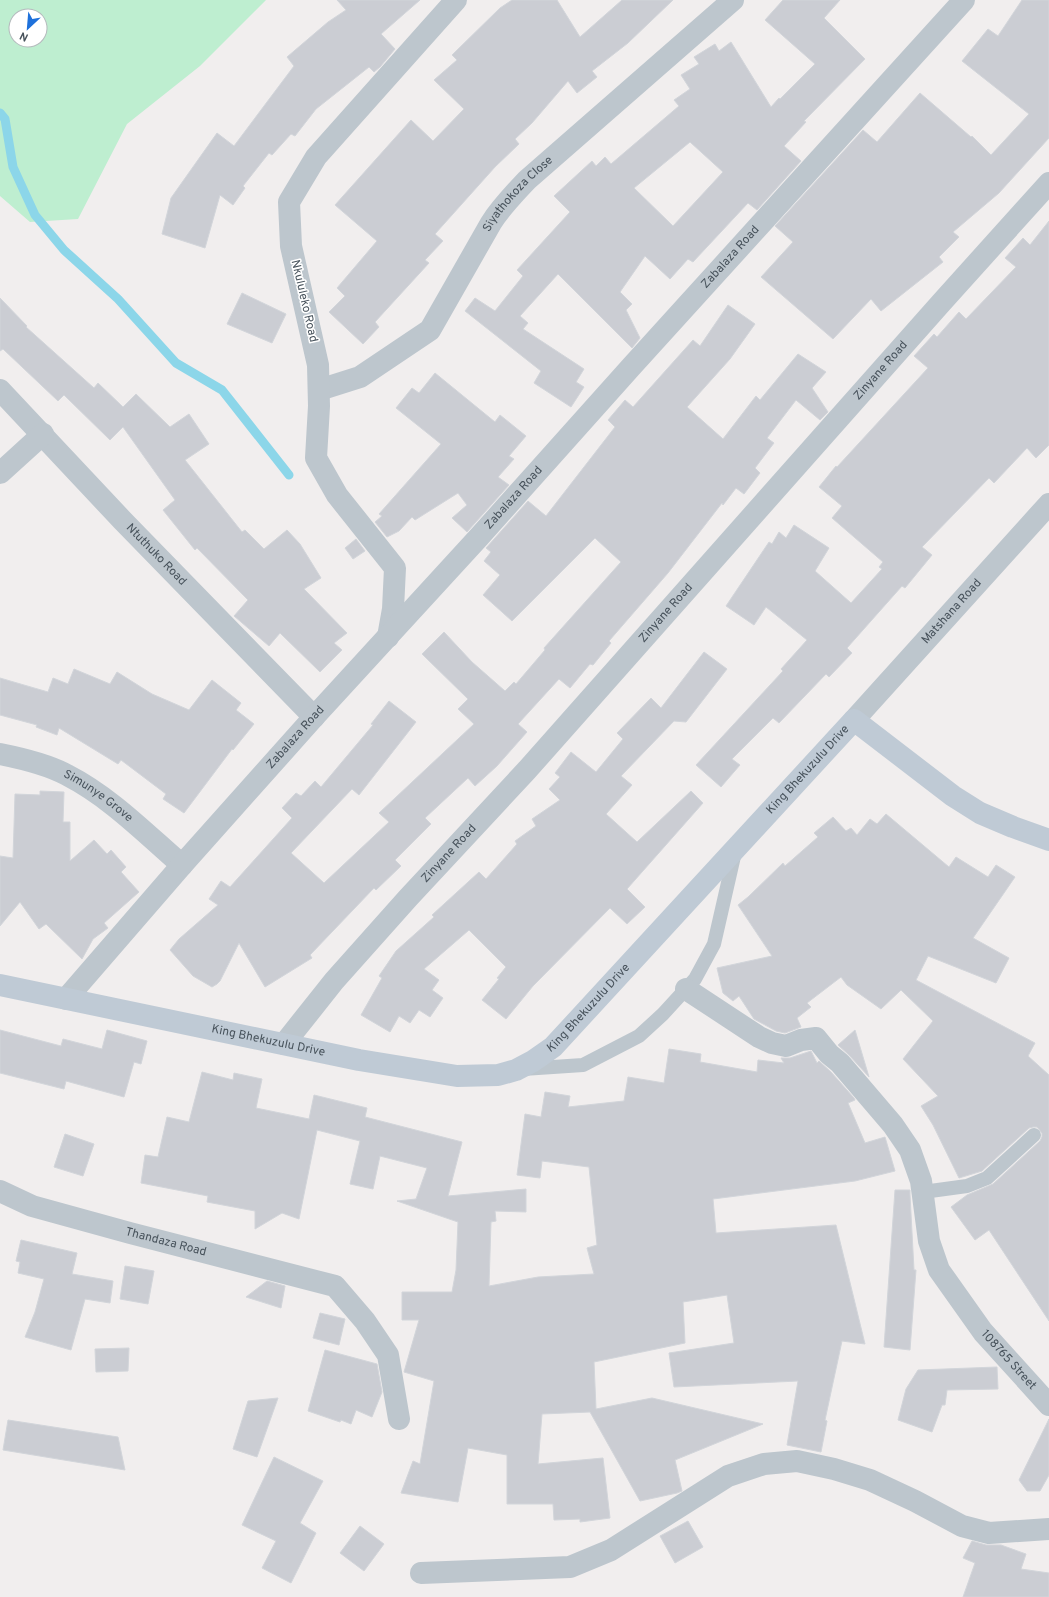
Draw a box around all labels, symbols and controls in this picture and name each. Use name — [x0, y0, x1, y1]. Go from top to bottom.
north arrow — [8, 8, 48, 48]
text: N — [17, 28, 31, 44]
street label: Siyathokoza Close — [479, 153, 557, 235]
street label: Zabalaza Road — [698, 222, 763, 292]
street label: Nkululeko Road — [287, 258, 321, 344]
street label: Zinyane Road — [850, 338, 912, 404]
street label: Zabalaza Road — [481, 463, 546, 533]
street label: Ntuthuko Road — [122, 520, 190, 589]
street label: Matshana Road — [918, 576, 985, 648]
street label: Zinyane Road — [635, 580, 697, 646]
street label: Zabalaza Road — [263, 702, 328, 773]
street label: King Bhekuzulu Drive — [763, 722, 853, 818]
street label: Simunye Grove — [61, 766, 136, 826]
street label: Zinyane Road — [418, 821, 480, 886]
street label: King Bhekuzulu Drive — [544, 960, 634, 1057]
street label: King Bhekuzulu Drive — [210, 1021, 327, 1061]
street label: Thandaza Road — [123, 1224, 208, 1260]
street label: 108765 Street — [977, 1327, 1040, 1394]

